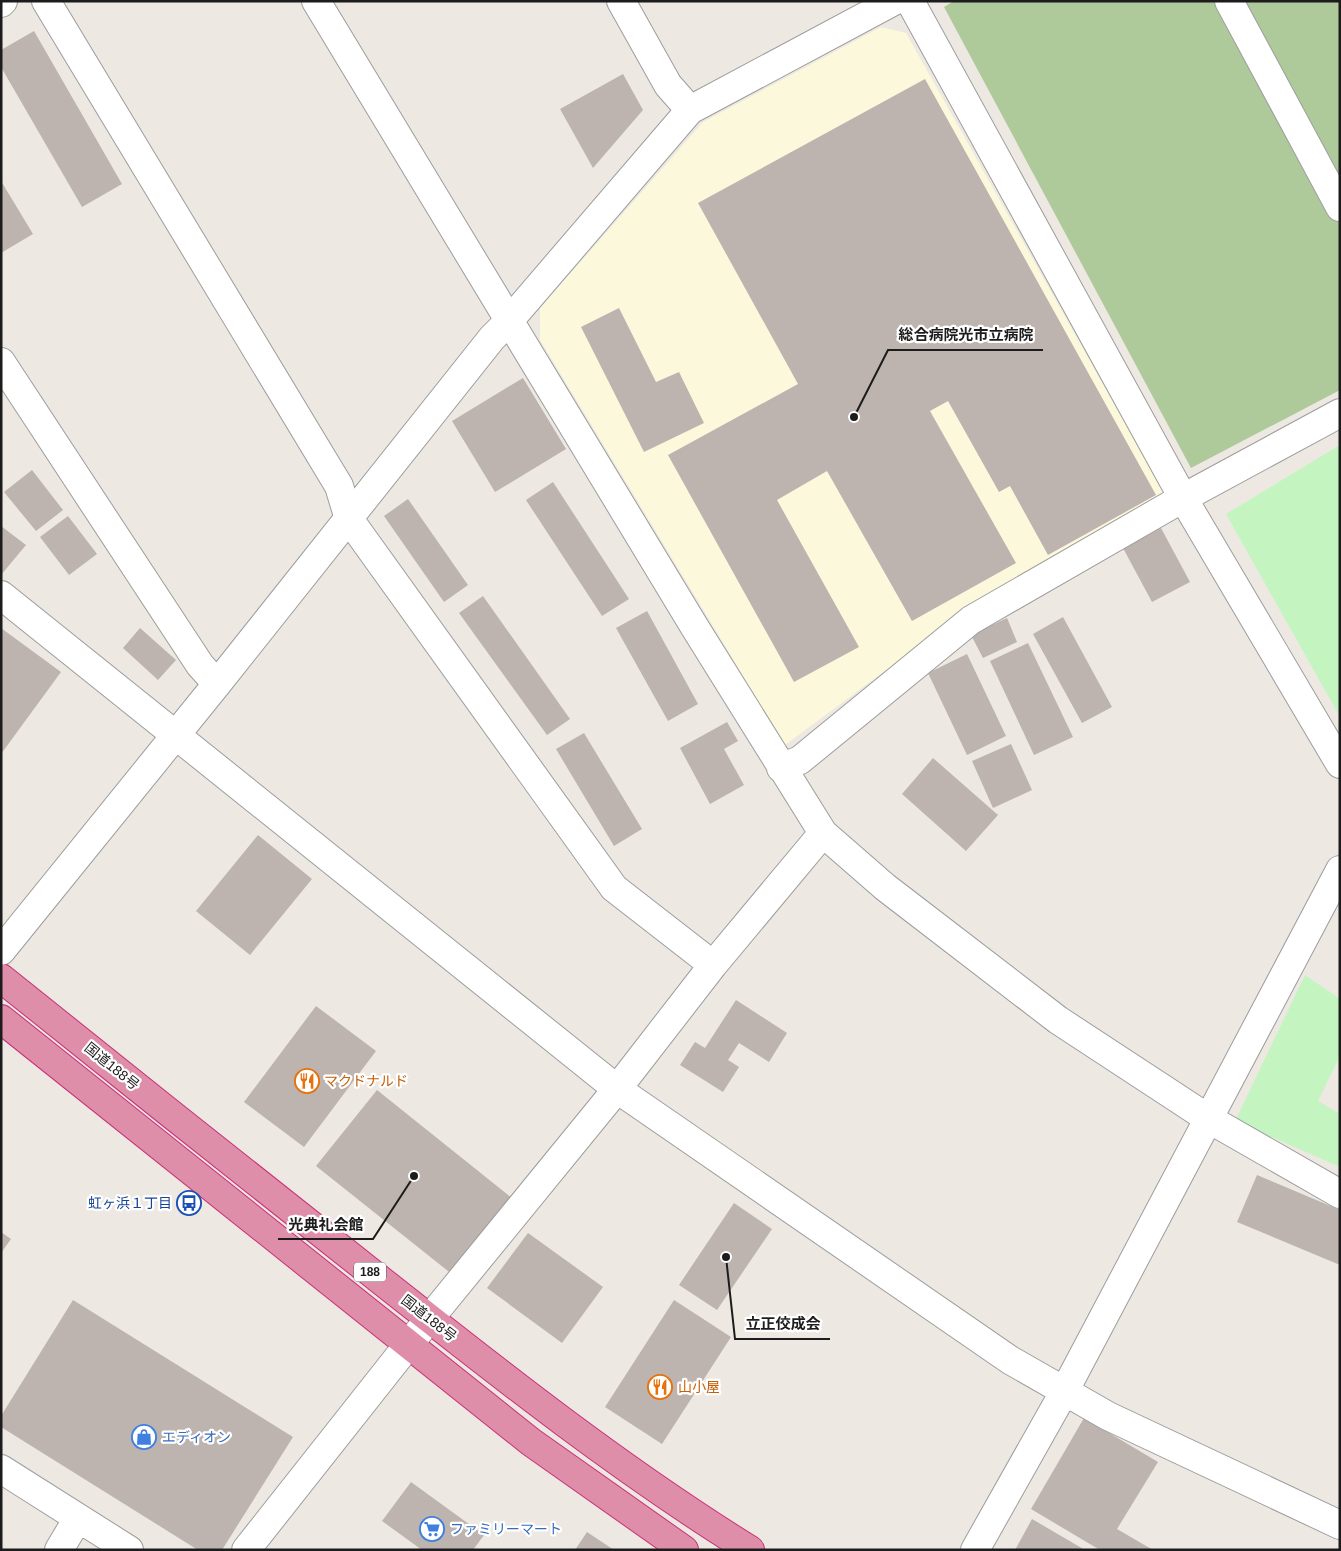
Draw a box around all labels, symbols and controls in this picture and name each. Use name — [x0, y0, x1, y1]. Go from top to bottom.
callout: 総合病院光市立病院 — [888, 320, 1043, 350]
text: 総合病院光市立病院 — [898, 326, 1034, 343]
street label: 国道188号 — [82, 1039, 142, 1093]
restaurant icon: マクドナルド — [294, 1068, 320, 1094]
place label: マクドナルド — [324, 1073, 408, 1089]
bus stop icon: 虹ヶ浜１丁目 — [176, 1190, 202, 1216]
place label: 虹ヶ浜１丁目 — [88, 1195, 172, 1211]
callout: 光典礼会館 — [278, 1209, 373, 1239]
text: 光典礼会館 — [288, 1216, 364, 1233]
road number: 188 — [354, 1262, 386, 1282]
street label: 国道188号 — [398, 1292, 460, 1344]
callout: 立正佼成会 — [735, 1309, 830, 1339]
text: 立正佼成会 — [745, 1315, 821, 1332]
restaurant icon: 山小屋 — [647, 1374, 673, 1400]
place label: 山小屋 — [678, 1379, 720, 1395]
shop icon: エディオン — [131, 1424, 157, 1450]
place label: エディオン — [162, 1429, 231, 1445]
supermarket icon: ファミリーマート — [419, 1516, 445, 1542]
place label: ファミリーマート — [450, 1521, 562, 1537]

